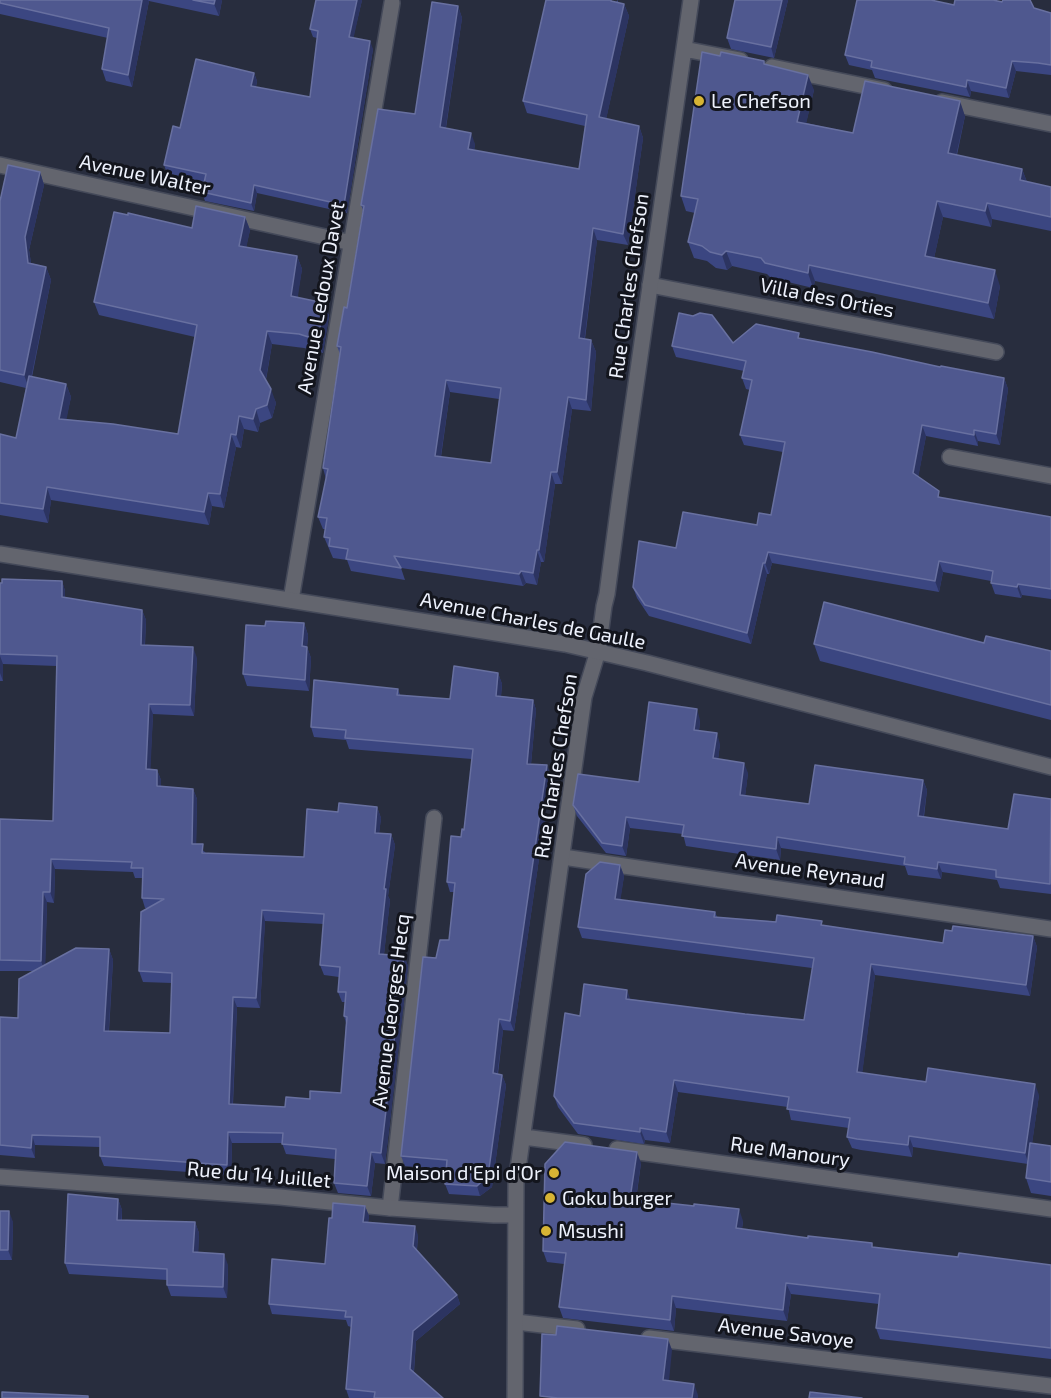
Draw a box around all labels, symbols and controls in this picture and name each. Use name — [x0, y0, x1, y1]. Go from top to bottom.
place label: Le Chefson — [711, 89, 811, 113]
marker: Le Chefson — [692, 94, 706, 108]
street label: Avenue Walter — [77, 149, 213, 201]
street label: Rue Charles Chefson — [604, 192, 654, 380]
street label: Avenue Ledoux Davet — [292, 200, 350, 396]
street label: Villa des Orties — [758, 273, 896, 323]
street label: Avenue Charles de Gaulle — [418, 587, 648, 655]
street label: Rue Charles Chefson — [530, 672, 582, 860]
street label: Avenue Reynaud — [734, 849, 886, 893]
street label: Avenue Georges Hecq — [367, 912, 415, 1110]
street label: Rue Manoury — [729, 1132, 851, 1172]
street label: Rue du 14 Juillet — [186, 1157, 332, 1193]
place label: Maison d'Epi d'Or — [386, 1161, 542, 1185]
marker: Maison d'Epi d'Or — [547, 1166, 561, 1180]
place label: Goku burger — [562, 1186, 673, 1210]
marker: Goku burger — [543, 1191, 557, 1205]
place label: Msushi — [558, 1219, 624, 1243]
marker: Msushi — [539, 1224, 553, 1238]
street label: Avenue Savoye — [717, 1313, 855, 1353]

